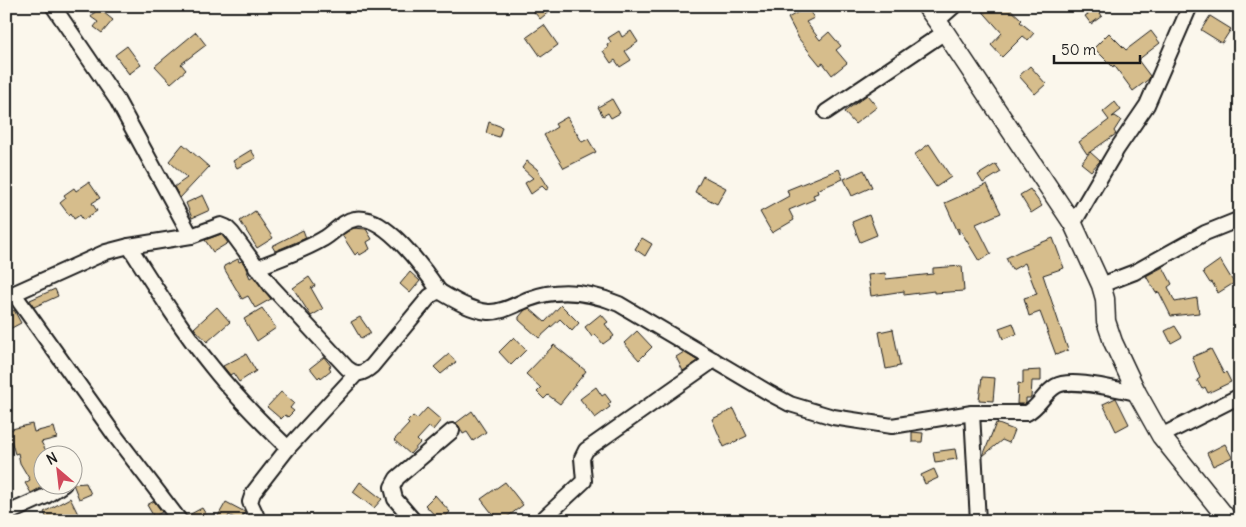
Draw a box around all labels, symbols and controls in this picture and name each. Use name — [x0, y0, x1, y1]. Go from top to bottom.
scale bar — [1054, 32, 1140, 64]
text: 50 m — [1061, 40, 1096, 59]
north arrow — [32, 444, 82, 494]
text: N — [43, 448, 60, 469]

